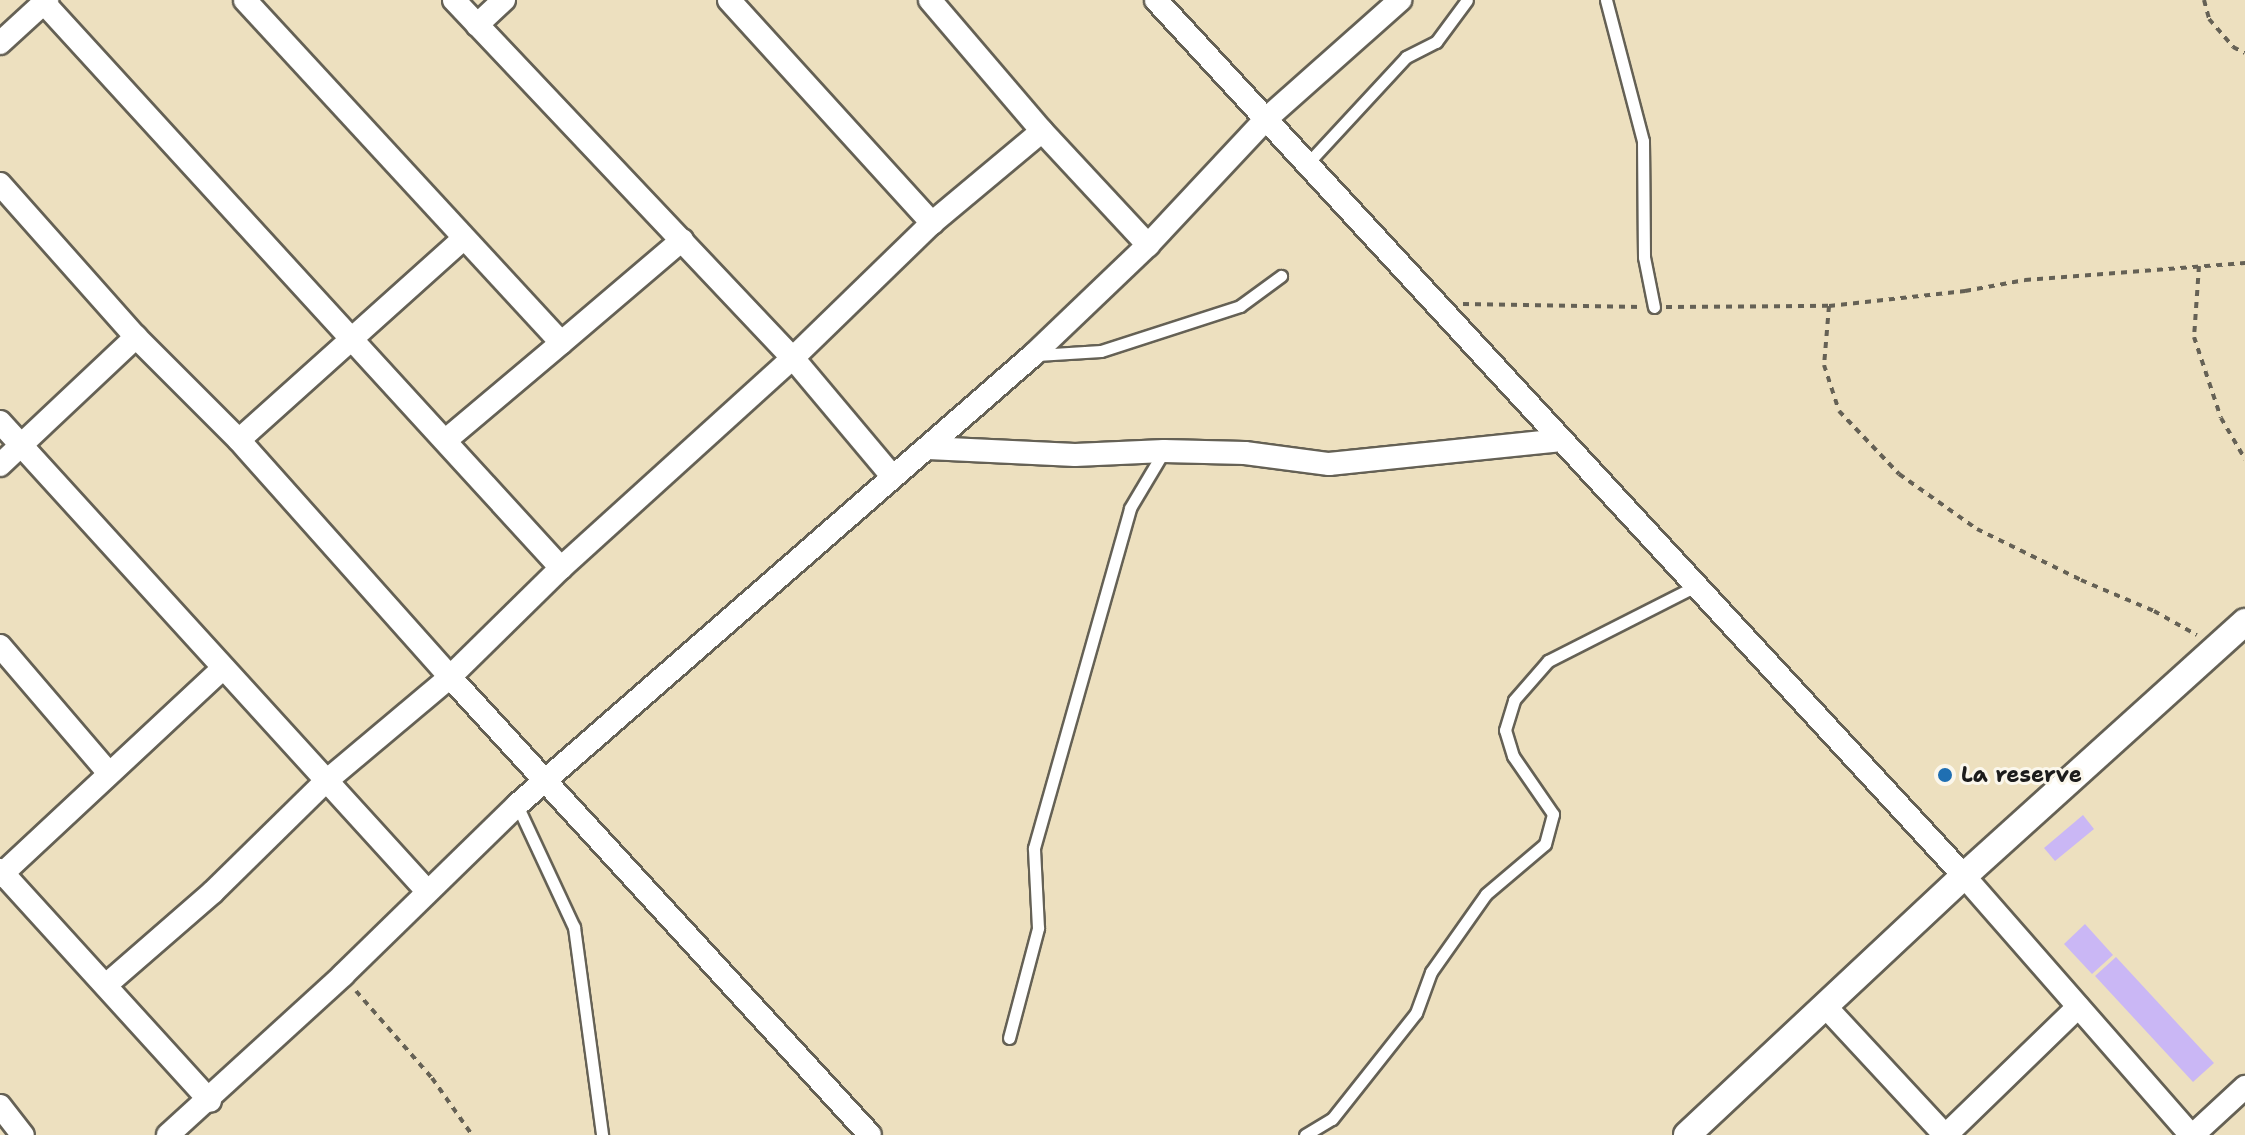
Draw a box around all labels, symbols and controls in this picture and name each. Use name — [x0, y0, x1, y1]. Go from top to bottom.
place label: La reserve — [1961, 762, 2082, 788]
marker: La reserve — [1936, 766, 1954, 784]

